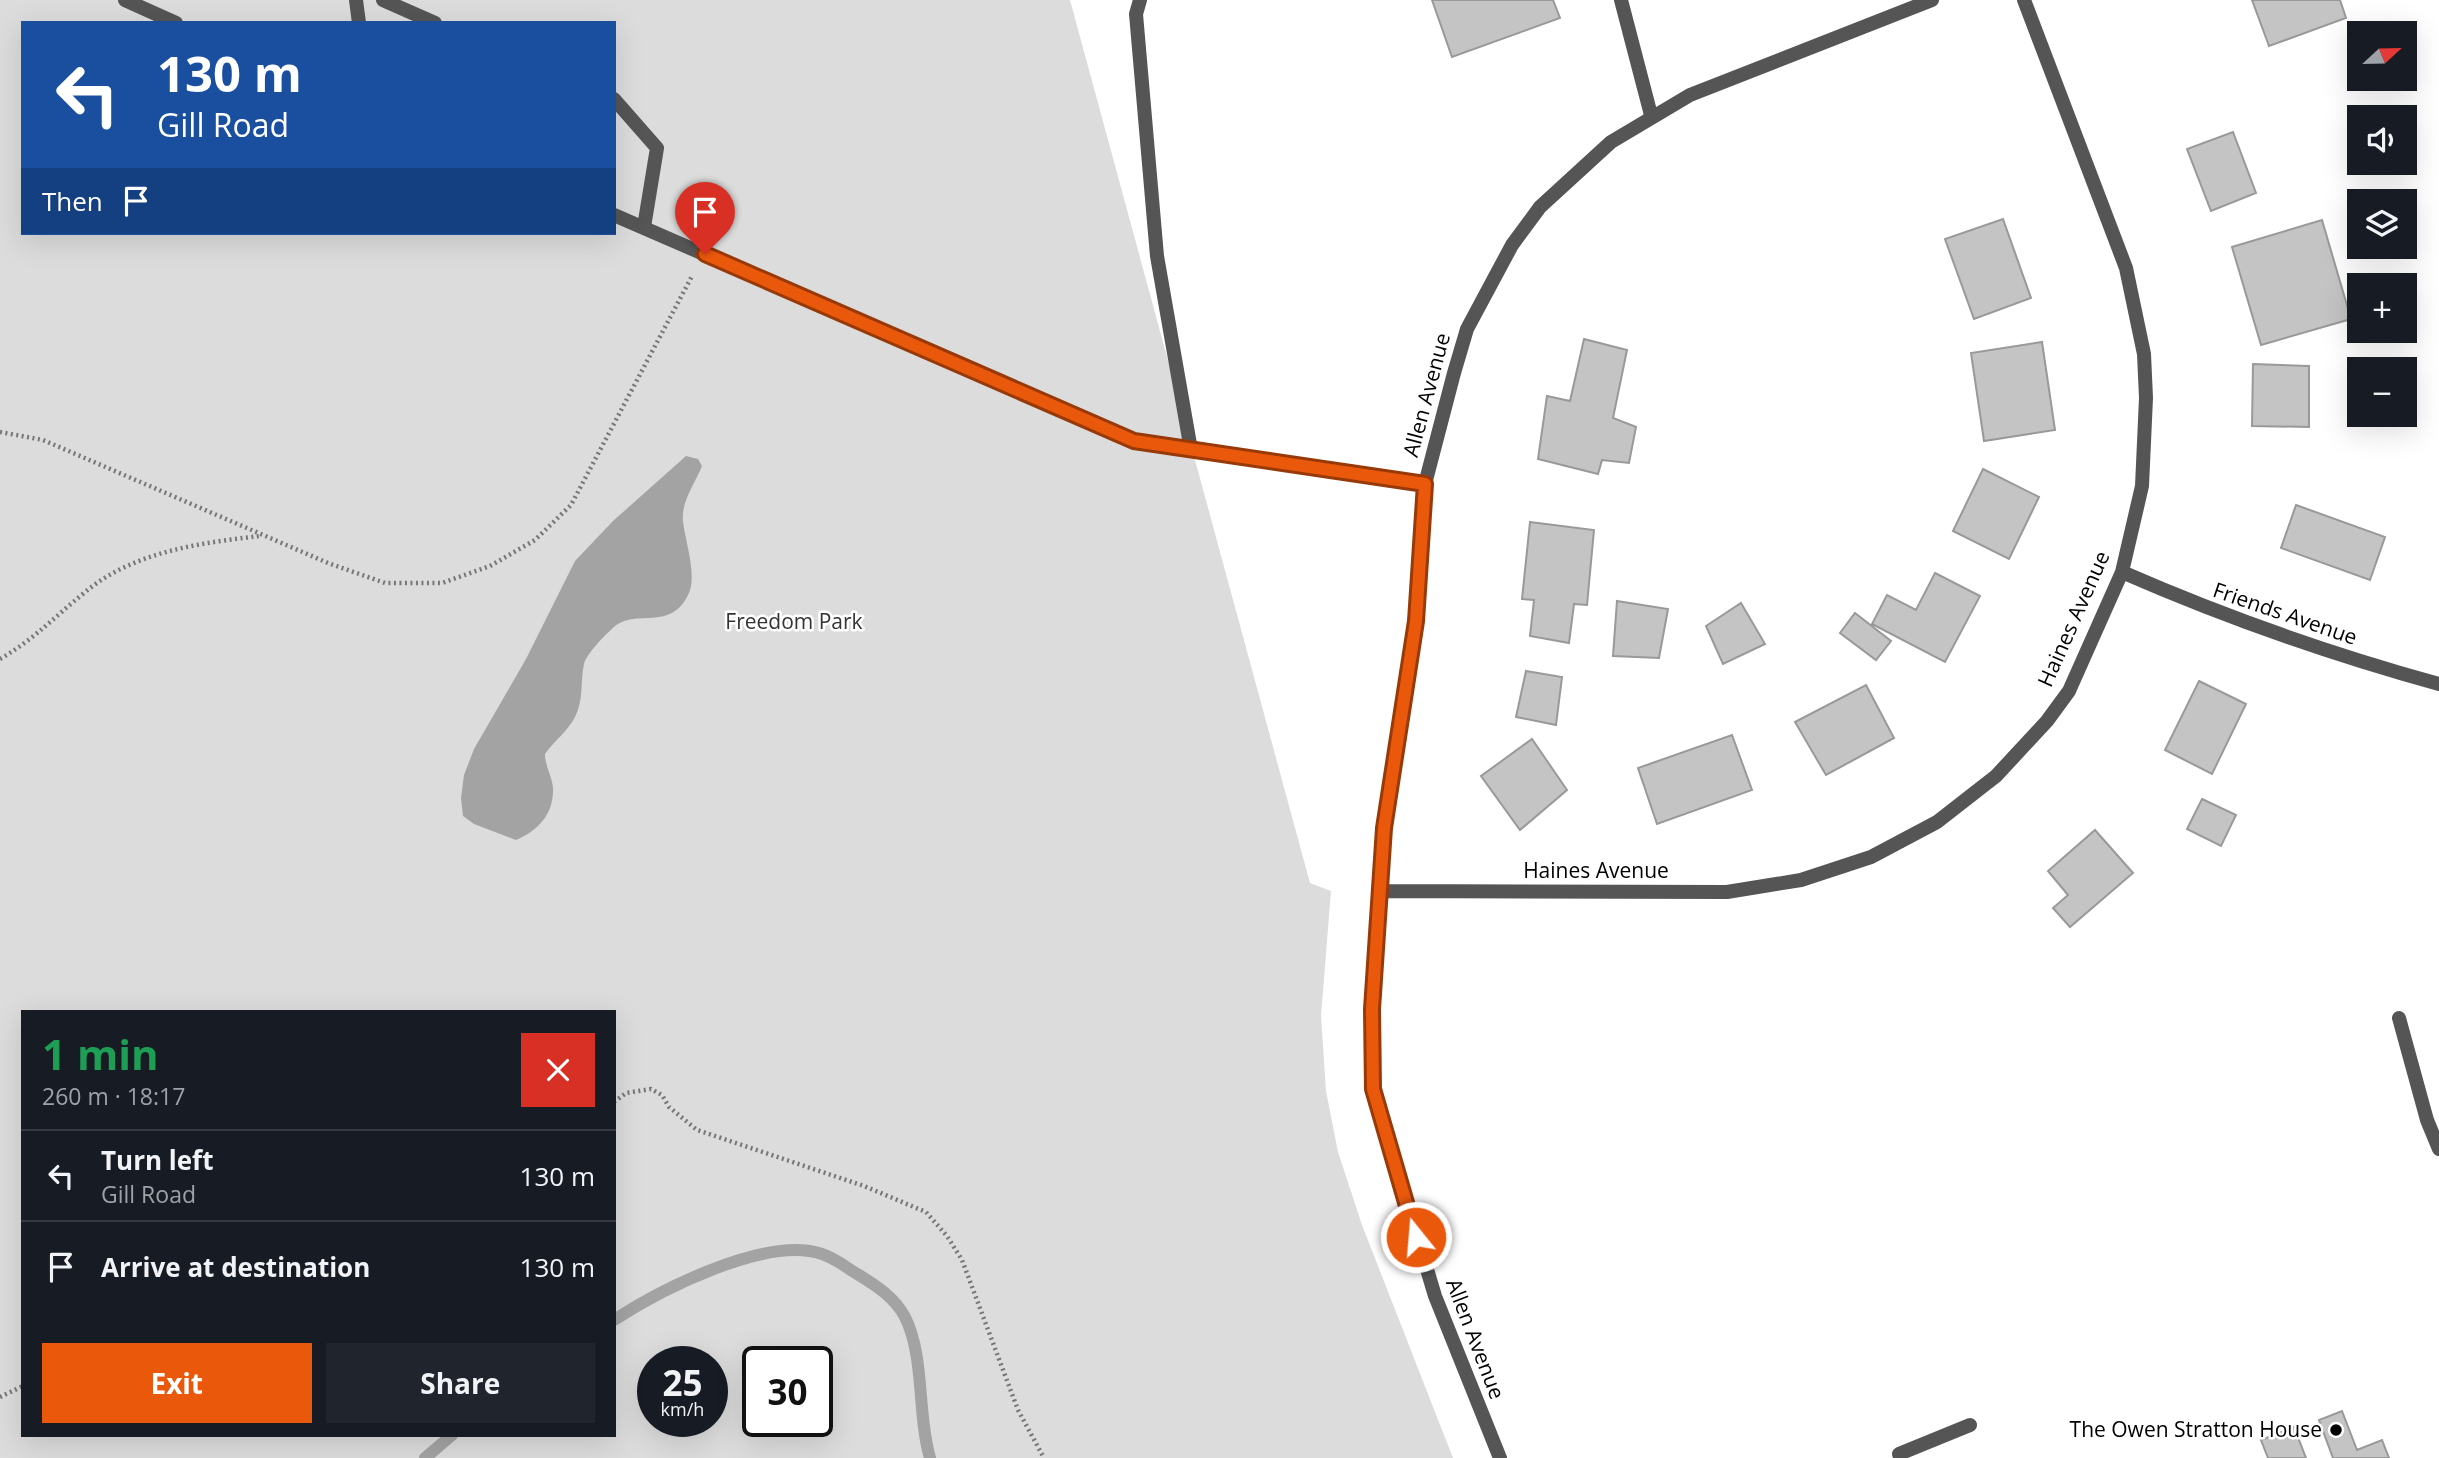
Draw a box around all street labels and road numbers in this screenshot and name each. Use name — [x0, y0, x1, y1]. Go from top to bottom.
street label: Allen Avenue — [1396, 330, 1456, 460]
street label: Haines Avenue — [2031, 546, 2116, 691]
street label: Friends Avenue — [2209, 575, 2361, 651]
street label: Haines Avenue — [1523, 856, 1669, 884]
street label: Allen Avenue — [1440, 1274, 1512, 1403]

